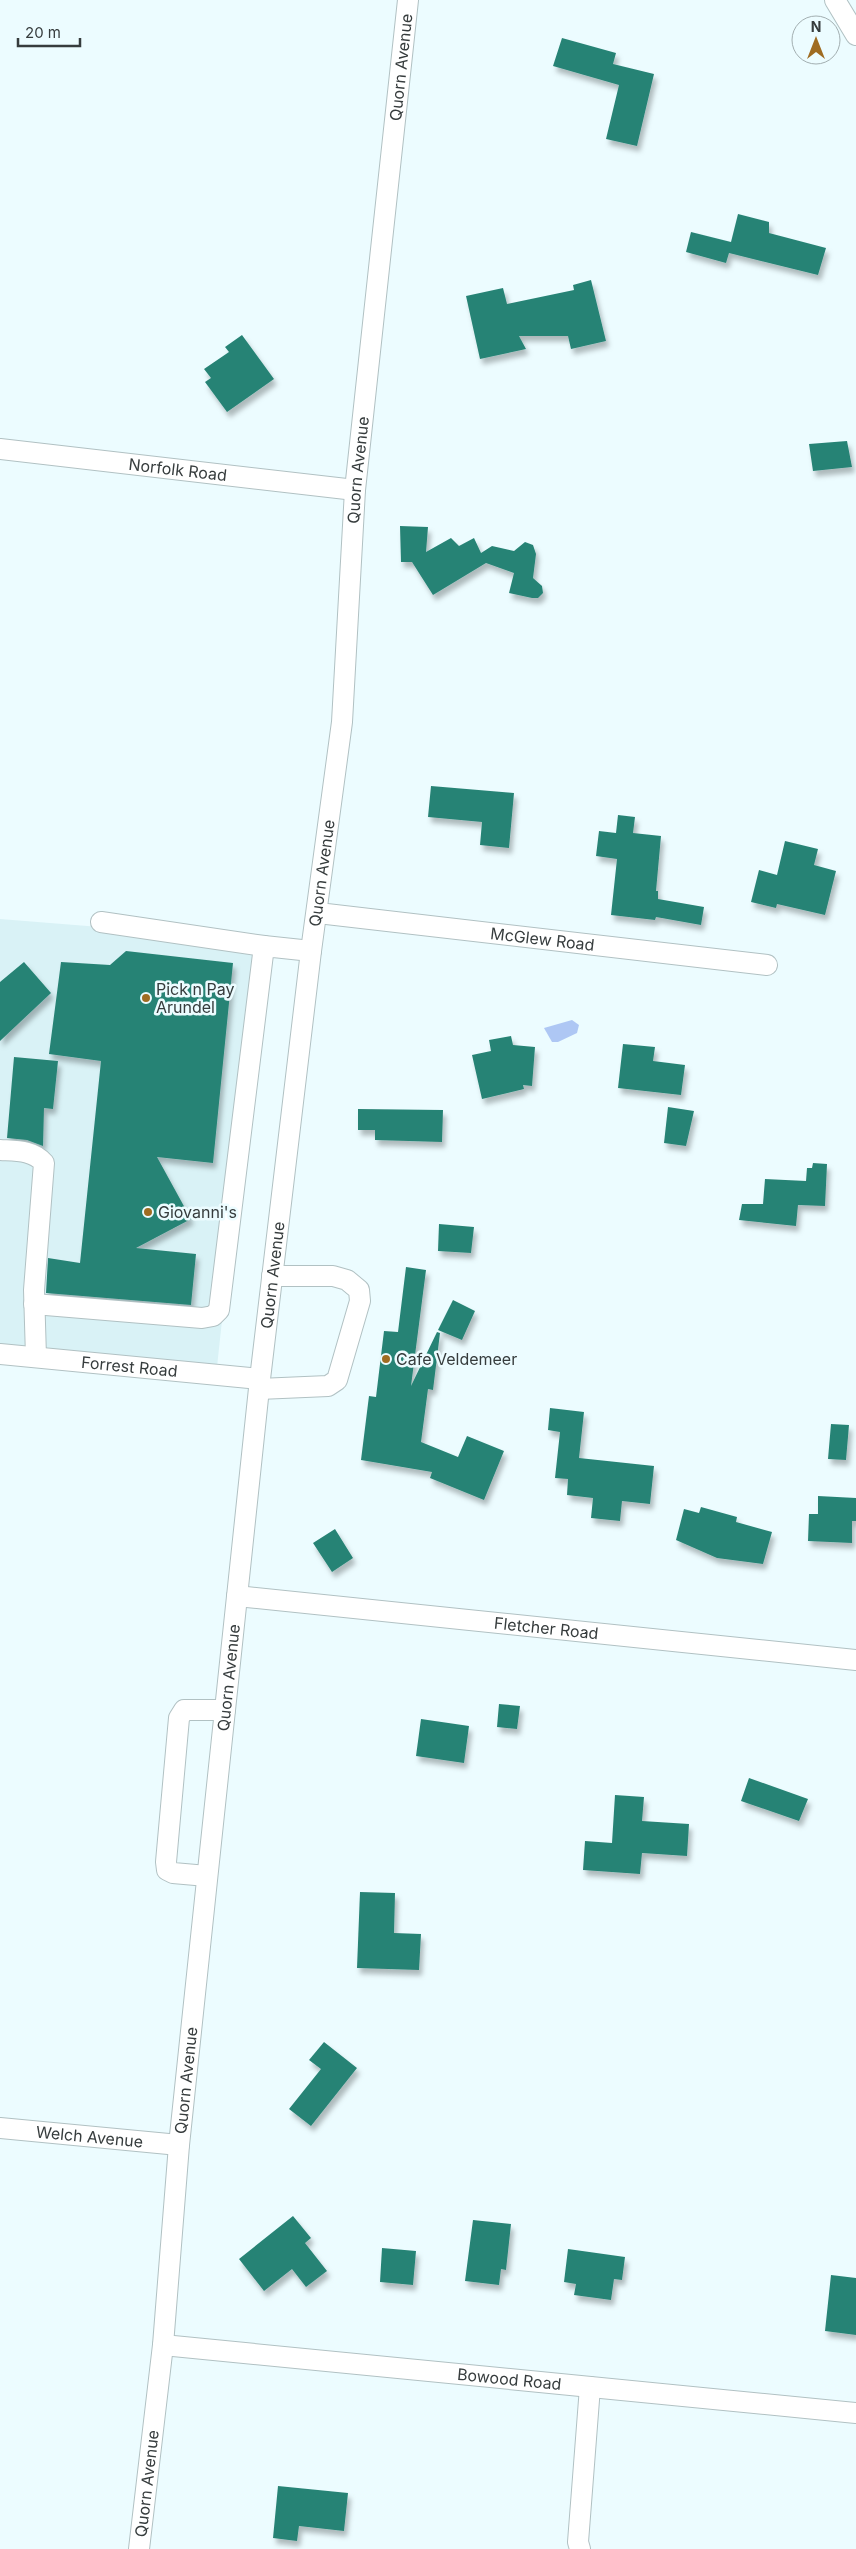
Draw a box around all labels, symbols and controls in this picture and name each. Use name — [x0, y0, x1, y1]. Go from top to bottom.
street label: Quorn Avenue — [385, 13, 416, 122]
scale bar — [18, 15, 80, 47]
north arrow — [791, 15, 841, 65]
text: N — [811, 18, 821, 35]
text: 20 m — [25, 23, 61, 42]
street label: Quorn Avenue — [343, 415, 373, 524]
street label: Norfolk Road — [128, 454, 228, 485]
street label: Quorn Avenue — [304, 818, 339, 928]
street label: McGlew Road — [489, 923, 596, 955]
place label: Pick n Pay Arundel — [156, 979, 234, 1017]
marker: Pick n Pay Arundel — [140, 992, 152, 1004]
place label: Giovanni's — [158, 1202, 237, 1222]
marker: Giovanni's — [142, 1206, 154, 1218]
street label: Quorn Avenue — [256, 1220, 289, 1330]
place label: Cafe Veldemeer — [396, 1349, 517, 1369]
street label: Forrest Road — [80, 1352, 178, 1381]
marker: Cafe Veldemeer — [380, 1353, 392, 1365]
street label: Fletcher Road — [493, 1613, 599, 1643]
street label: Quorn Avenue — [213, 1623, 244, 1732]
street label: Quorn Avenue — [170, 2026, 201, 2135]
street label: Welch Avenue — [35, 2121, 144, 2152]
street label: Bowood Road — [456, 2364, 562, 2394]
street label: Quorn Avenue — [130, 2429, 163, 2538]

